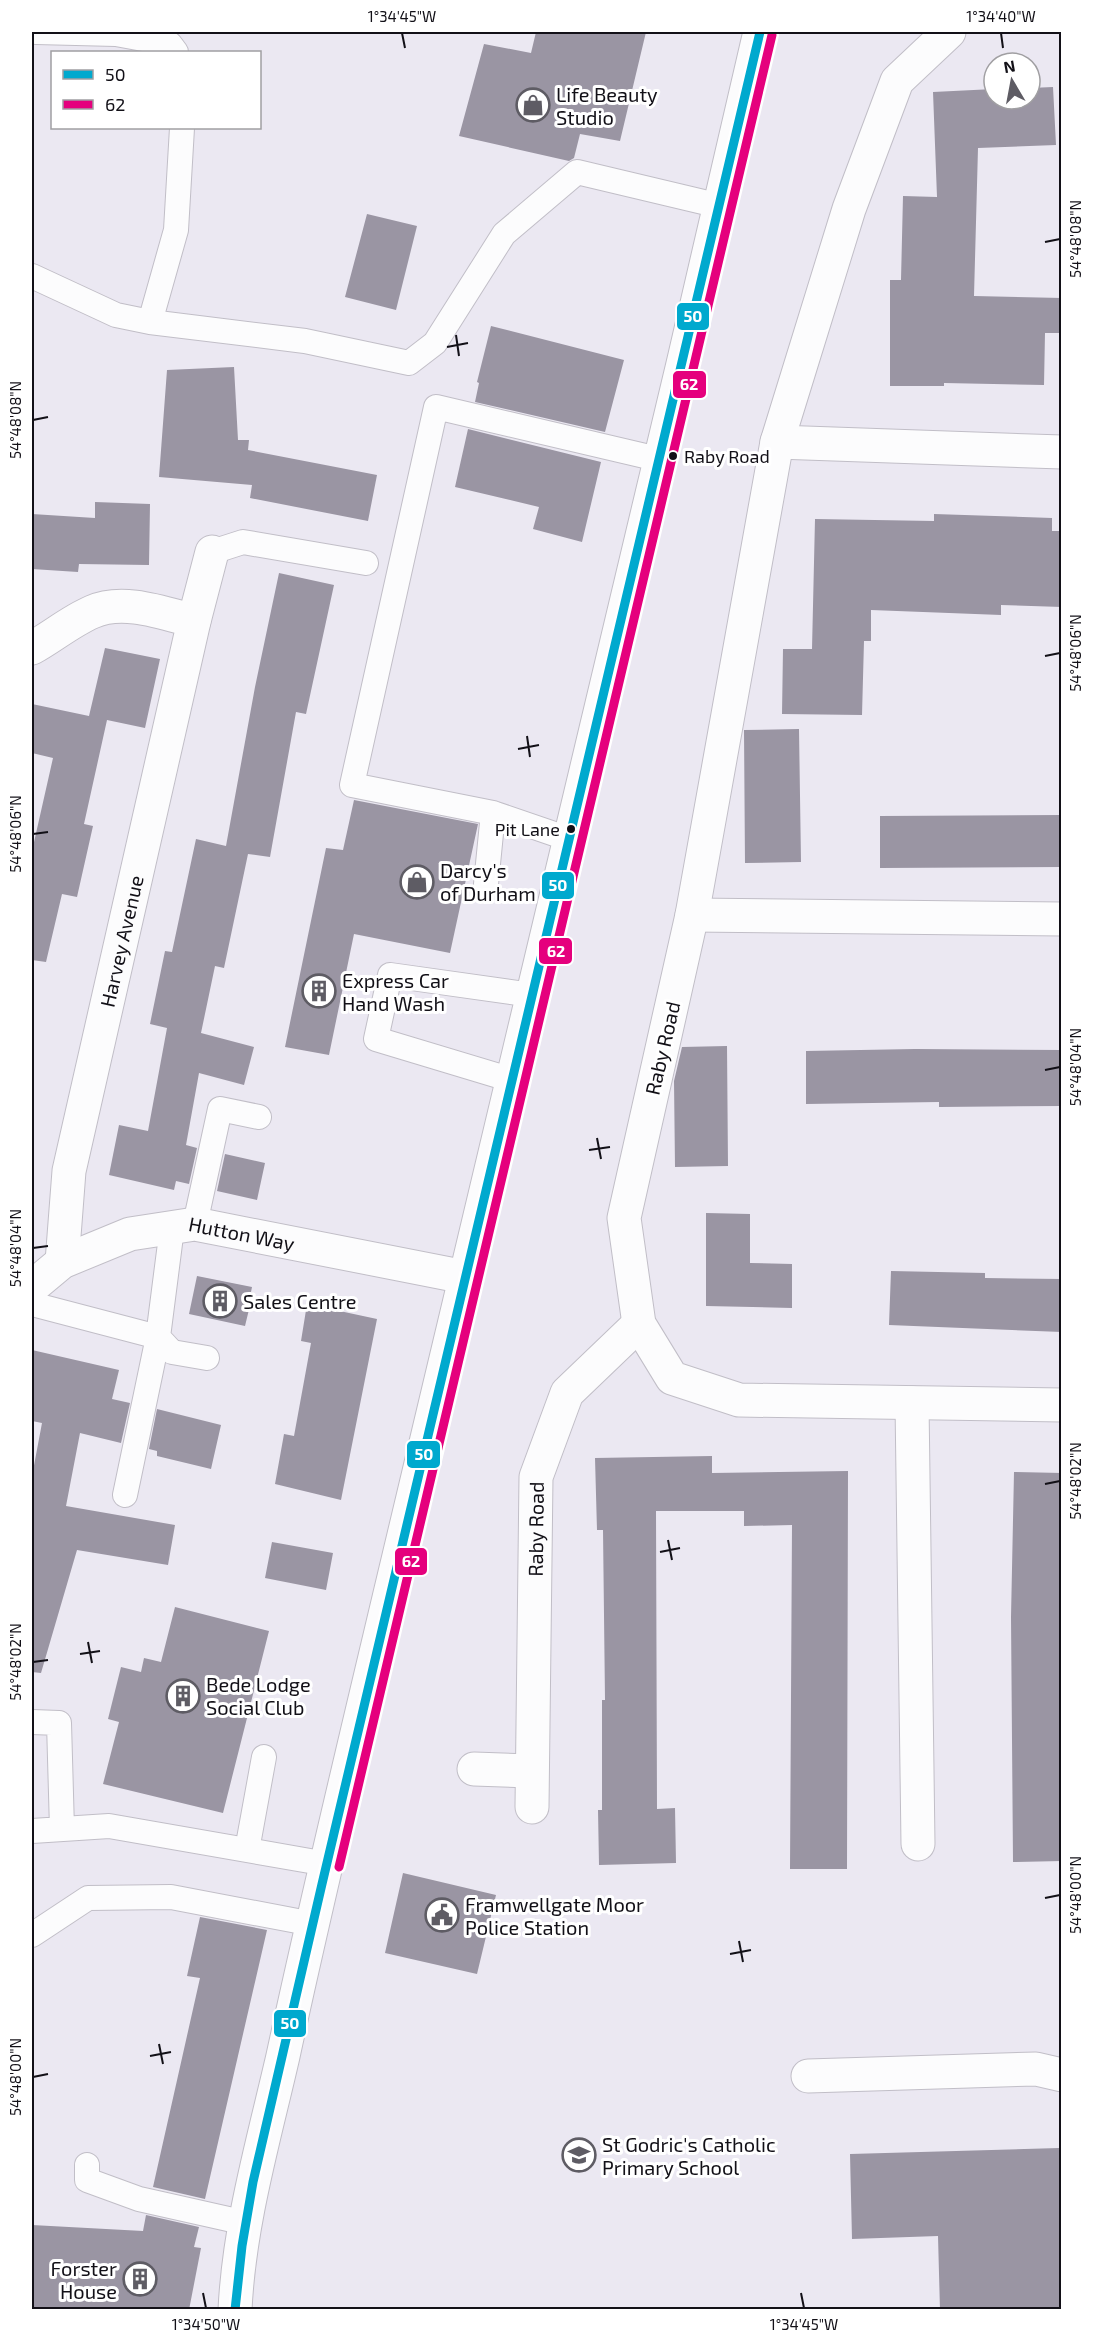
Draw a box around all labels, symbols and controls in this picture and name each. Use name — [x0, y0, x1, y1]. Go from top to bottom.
text: 1°34'45"W — [368, 7, 436, 25]
text: 1°34'40"W — [966, 7, 1036, 25]
legend — [51, 51, 261, 129]
north arrow — [982, 51, 1042, 111]
text: N — [1002, 55, 1017, 76]
text: 50 — [105, 63, 126, 85]
place label: Life Beauty Studio — [556, 82, 658, 129]
shop icon: Life Beauty Studio — [515, 87, 551, 123]
text: 62 — [105, 93, 125, 115]
text: 54°48'08"N — [1066, 200, 1084, 278]
line badge: 50 — [676, 302, 710, 331]
text: 50 — [684, 306, 702, 325]
line badge: 62 — [672, 370, 707, 399]
text: 62 — [680, 374, 698, 393]
text: 54°48'08"N — [6, 381, 24, 459]
place label: Raby Road — [684, 445, 770, 467]
marker: Raby Road — [667, 450, 679, 462]
text: 54°48'06"N — [1066, 614, 1084, 692]
text: 54°48'06"N — [6, 795, 24, 873]
place label: Pit Lane — [495, 818, 560, 840]
marker: Pit Lane — [565, 823, 577, 835]
place label: Darcy's of Durham — [440, 858, 536, 905]
shop icon: Darcy's of Durham — [399, 864, 435, 900]
line badge: 50 — [541, 871, 575, 900]
street label: Harvey Avenue — [95, 873, 148, 1009]
text: 50 — [549, 875, 567, 894]
line badge: 62 — [538, 937, 573, 965]
text: 62 — [547, 941, 565, 960]
place label: Express Car Hand Wash — [342, 968, 449, 1015]
building icon: Express Car Hand Wash — [301, 973, 337, 1009]
street label: Raby Road — [640, 999, 684, 1097]
text: 54°48'04"N — [1066, 1028, 1084, 1106]
text: 54°48'04"N — [6, 1209, 24, 1287]
street label: Hutton Way — [187, 1211, 297, 1255]
building icon: Sales Centre — [202, 1283, 238, 1319]
place label: Sales Centre — [243, 1289, 356, 1313]
line badge: 50 — [406, 1440, 441, 1469]
text: 54°48'02"N — [1066, 1442, 1084, 1520]
text: 50 — [415, 1444, 433, 1463]
street label: Raby Road — [523, 1481, 548, 1577]
line badge: 62 — [394, 1547, 428, 1576]
text: 62 — [402, 1551, 420, 1570]
text: 54°48'02"N — [6, 1623, 24, 1701]
place label: Bede Lodge Social Club — [206, 1672, 311, 1719]
building icon: Bede Lodge Social Club — [165, 1678, 201, 1714]
text: 54°48'00"N — [1066, 1856, 1084, 1934]
place label: Framwellgate Moor Police Station — [465, 1892, 644, 1939]
public building icon: Framwellgate Moor Police Station — [424, 1897, 460, 1933]
line badge: 50 — [273, 2009, 307, 2038]
text: 50 — [281, 2013, 299, 2032]
text: 54°48'00"N — [6, 2038, 24, 2116]
place label: St Godric's Catholic Primary School — [602, 2132, 776, 2179]
school or university icon: St Godric's Catholic Primary School — [561, 2137, 597, 2173]
place label: Forster House — [51, 2256, 117, 2303]
building icon: Forster House — [122, 2261, 158, 2297]
text: 1°34'50"W — [172, 2315, 240, 2333]
text: 1°34'45"W — [770, 2315, 838, 2333]

